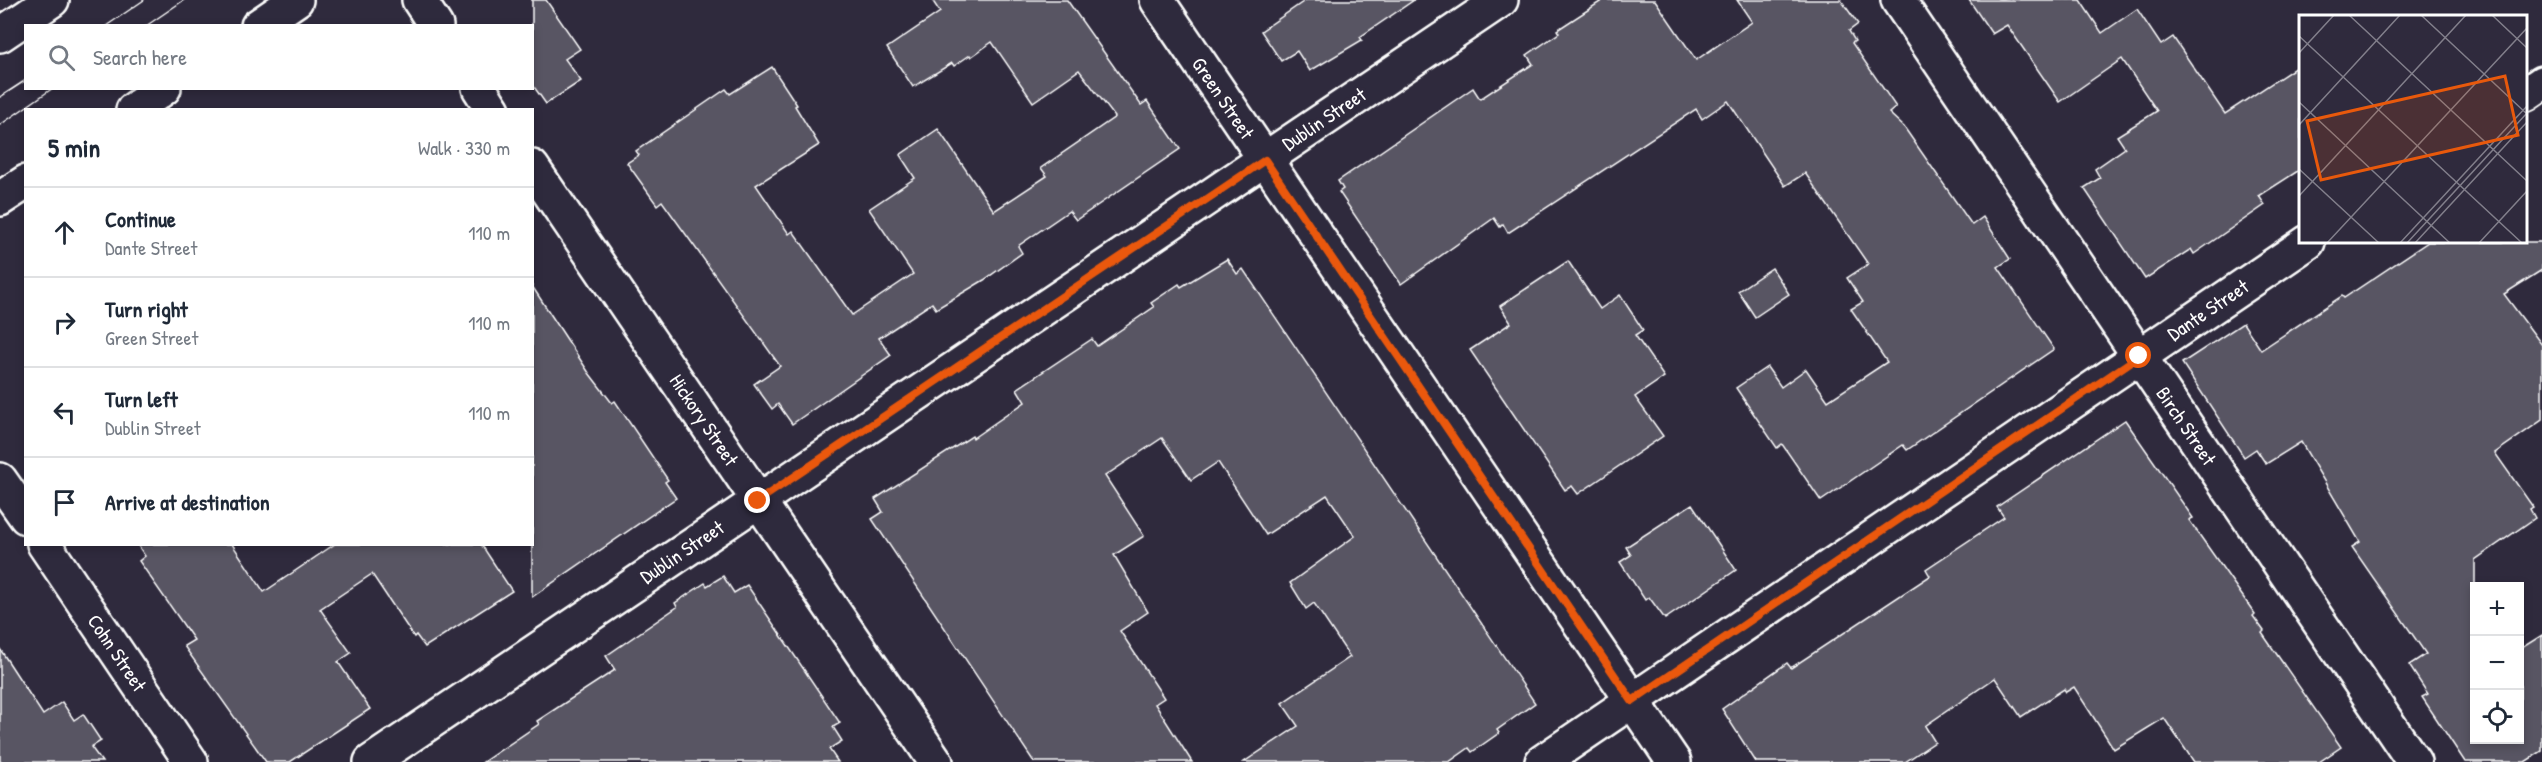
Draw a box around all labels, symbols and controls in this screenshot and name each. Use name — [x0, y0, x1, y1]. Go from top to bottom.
inset map — [2299, 15, 2527, 243]
search box — [24, 24, 534, 90]
icon: search — [45, 41, 78, 74]
text: Search here — [93, 42, 187, 72]
street label: Green Street — [1186, 51, 1261, 145]
street label: Dublin Street — [1276, 80, 1372, 157]
text: 5 min — [48, 130, 100, 165]
text: Walk · 330 m — [418, 134, 510, 161]
text: Continue — [105, 204, 176, 234]
icon: ahead — [48, 216, 81, 249]
text: 110 m — [468, 219, 510, 246]
text: Dante Street — [105, 234, 197, 261]
street label: Dante Street — [2162, 272, 2254, 347]
text: Turn right — [105, 294, 188, 324]
icon: right — [48, 306, 81, 339]
text: 110 m — [468, 309, 510, 336]
text: Green Street — [105, 324, 198, 351]
route start — [2125, 342, 2151, 368]
street label: Hickory Street — [664, 369, 746, 472]
street label: Birch Street — [2150, 381, 2223, 471]
text: Turn left — [105, 384, 178, 414]
icon: left — [48, 396, 81, 429]
text: 110 m — [468, 399, 510, 426]
text: Dublin Street — [105, 414, 201, 441]
icon: arrive — [48, 486, 81, 519]
text: Arrive at destination — [105, 487, 270, 517]
route end — [744, 487, 770, 513]
street label: Dublin Street — [634, 513, 730, 590]
map controls — [2470, 582, 2524, 744]
button: + — [2470, 582, 2524, 636]
street label: Cohn Street — [82, 609, 154, 698]
button: − — [2470, 636, 2524, 690]
button: locate — [2470, 690, 2524, 744]

